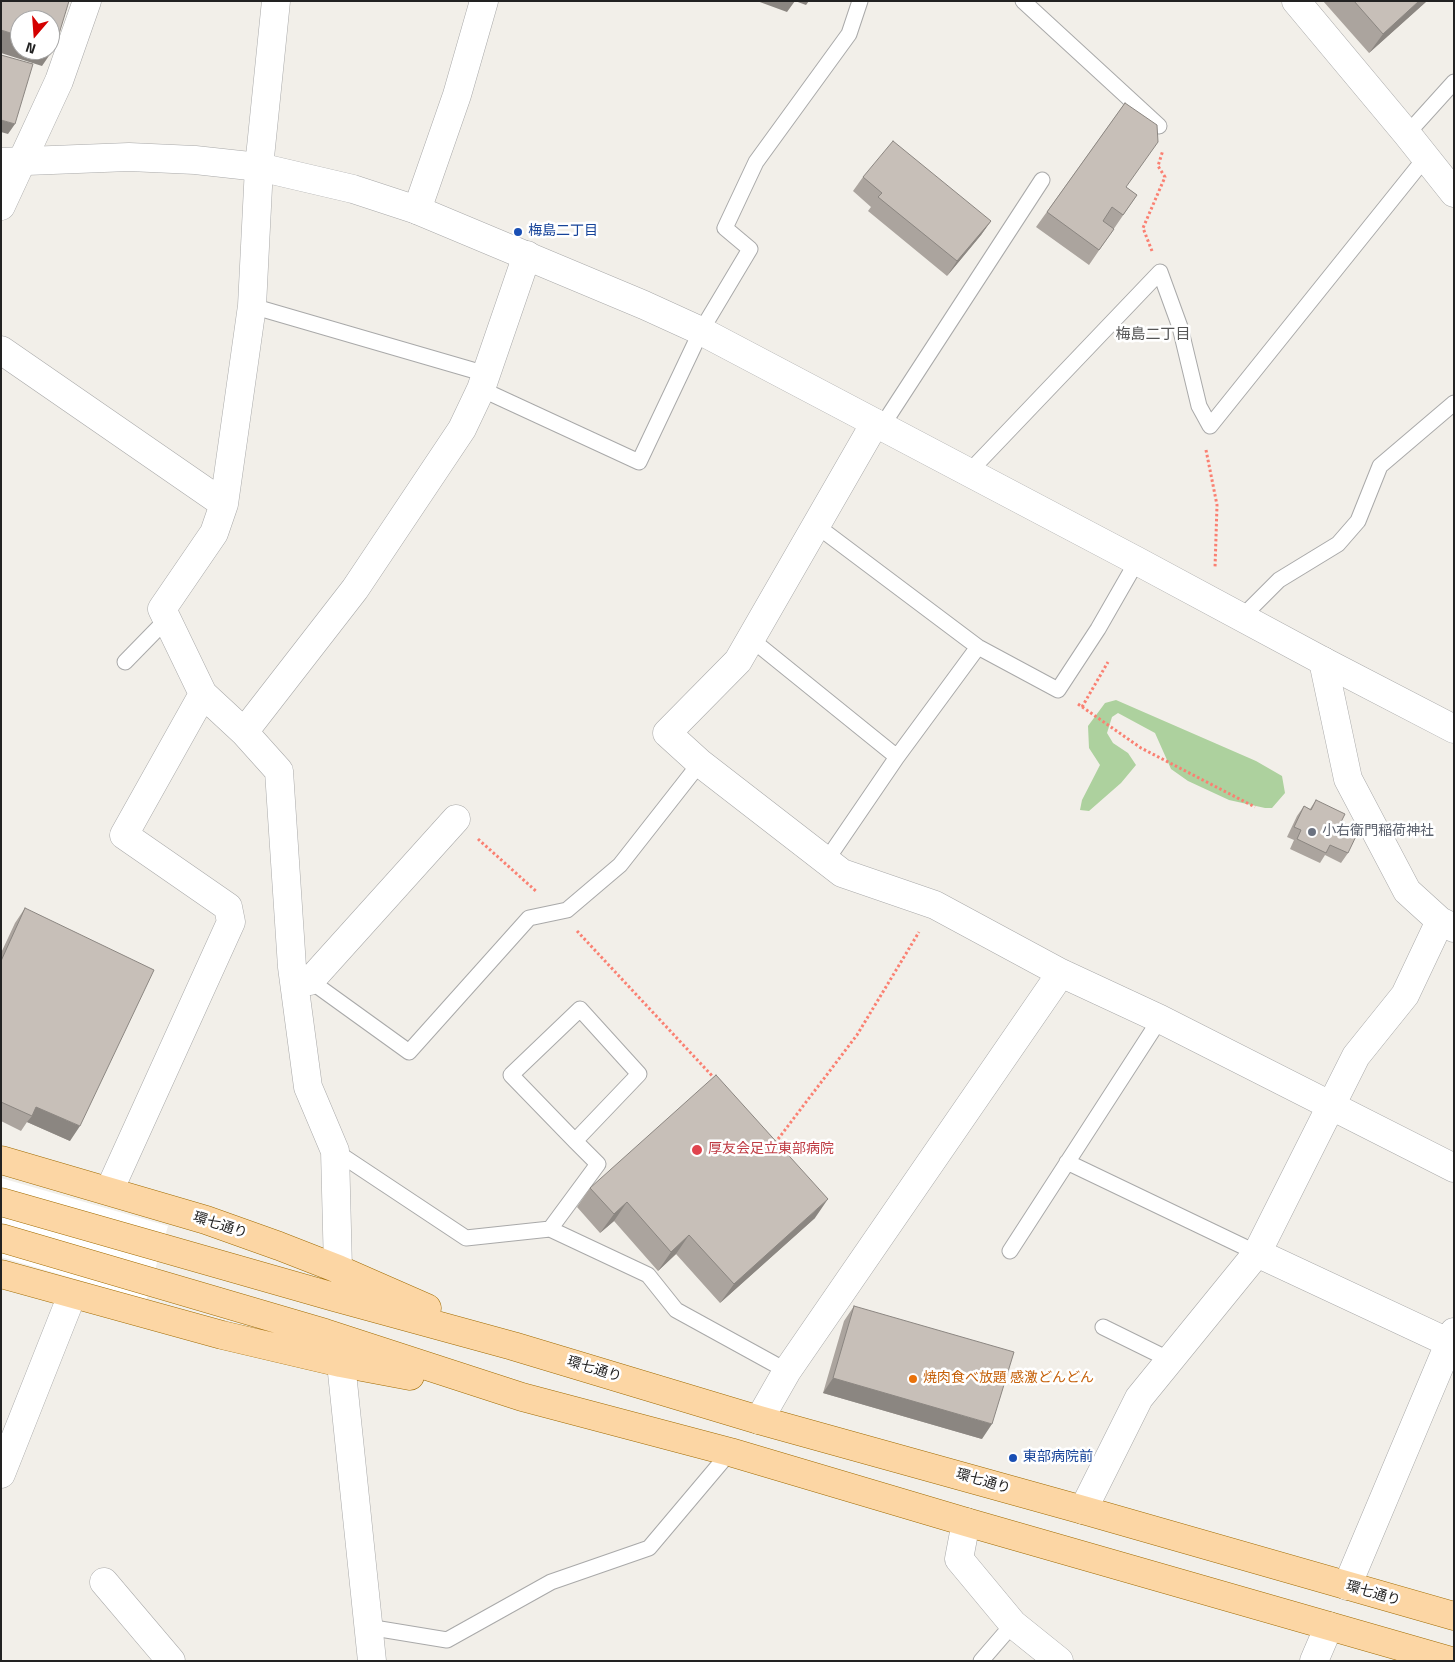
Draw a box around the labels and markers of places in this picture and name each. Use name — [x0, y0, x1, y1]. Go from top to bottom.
place label: 梅島二丁目 — [528, 224, 598, 240]
marker: 梅島二丁目 — [512, 226, 524, 238]
place label: 小右衛門稲荷神社 — [1322, 824, 1434, 840]
marker: 小右衛門稲荷神社 — [1306, 826, 1318, 838]
place label: 厚友会足立東部病院 — [708, 1142, 834, 1158]
marker: 厚友会足立東部病院 — [690, 1143, 704, 1157]
place label: 焼肉食べ放題 感激どんどん — [923, 1371, 1094, 1387]
marker: 焼肉食べ放題 感激どんどん — [907, 1373, 919, 1385]
place label: 東部病院前 — [1023, 1450, 1093, 1466]
marker: 東部病院前 — [1007, 1452, 1019, 1464]

